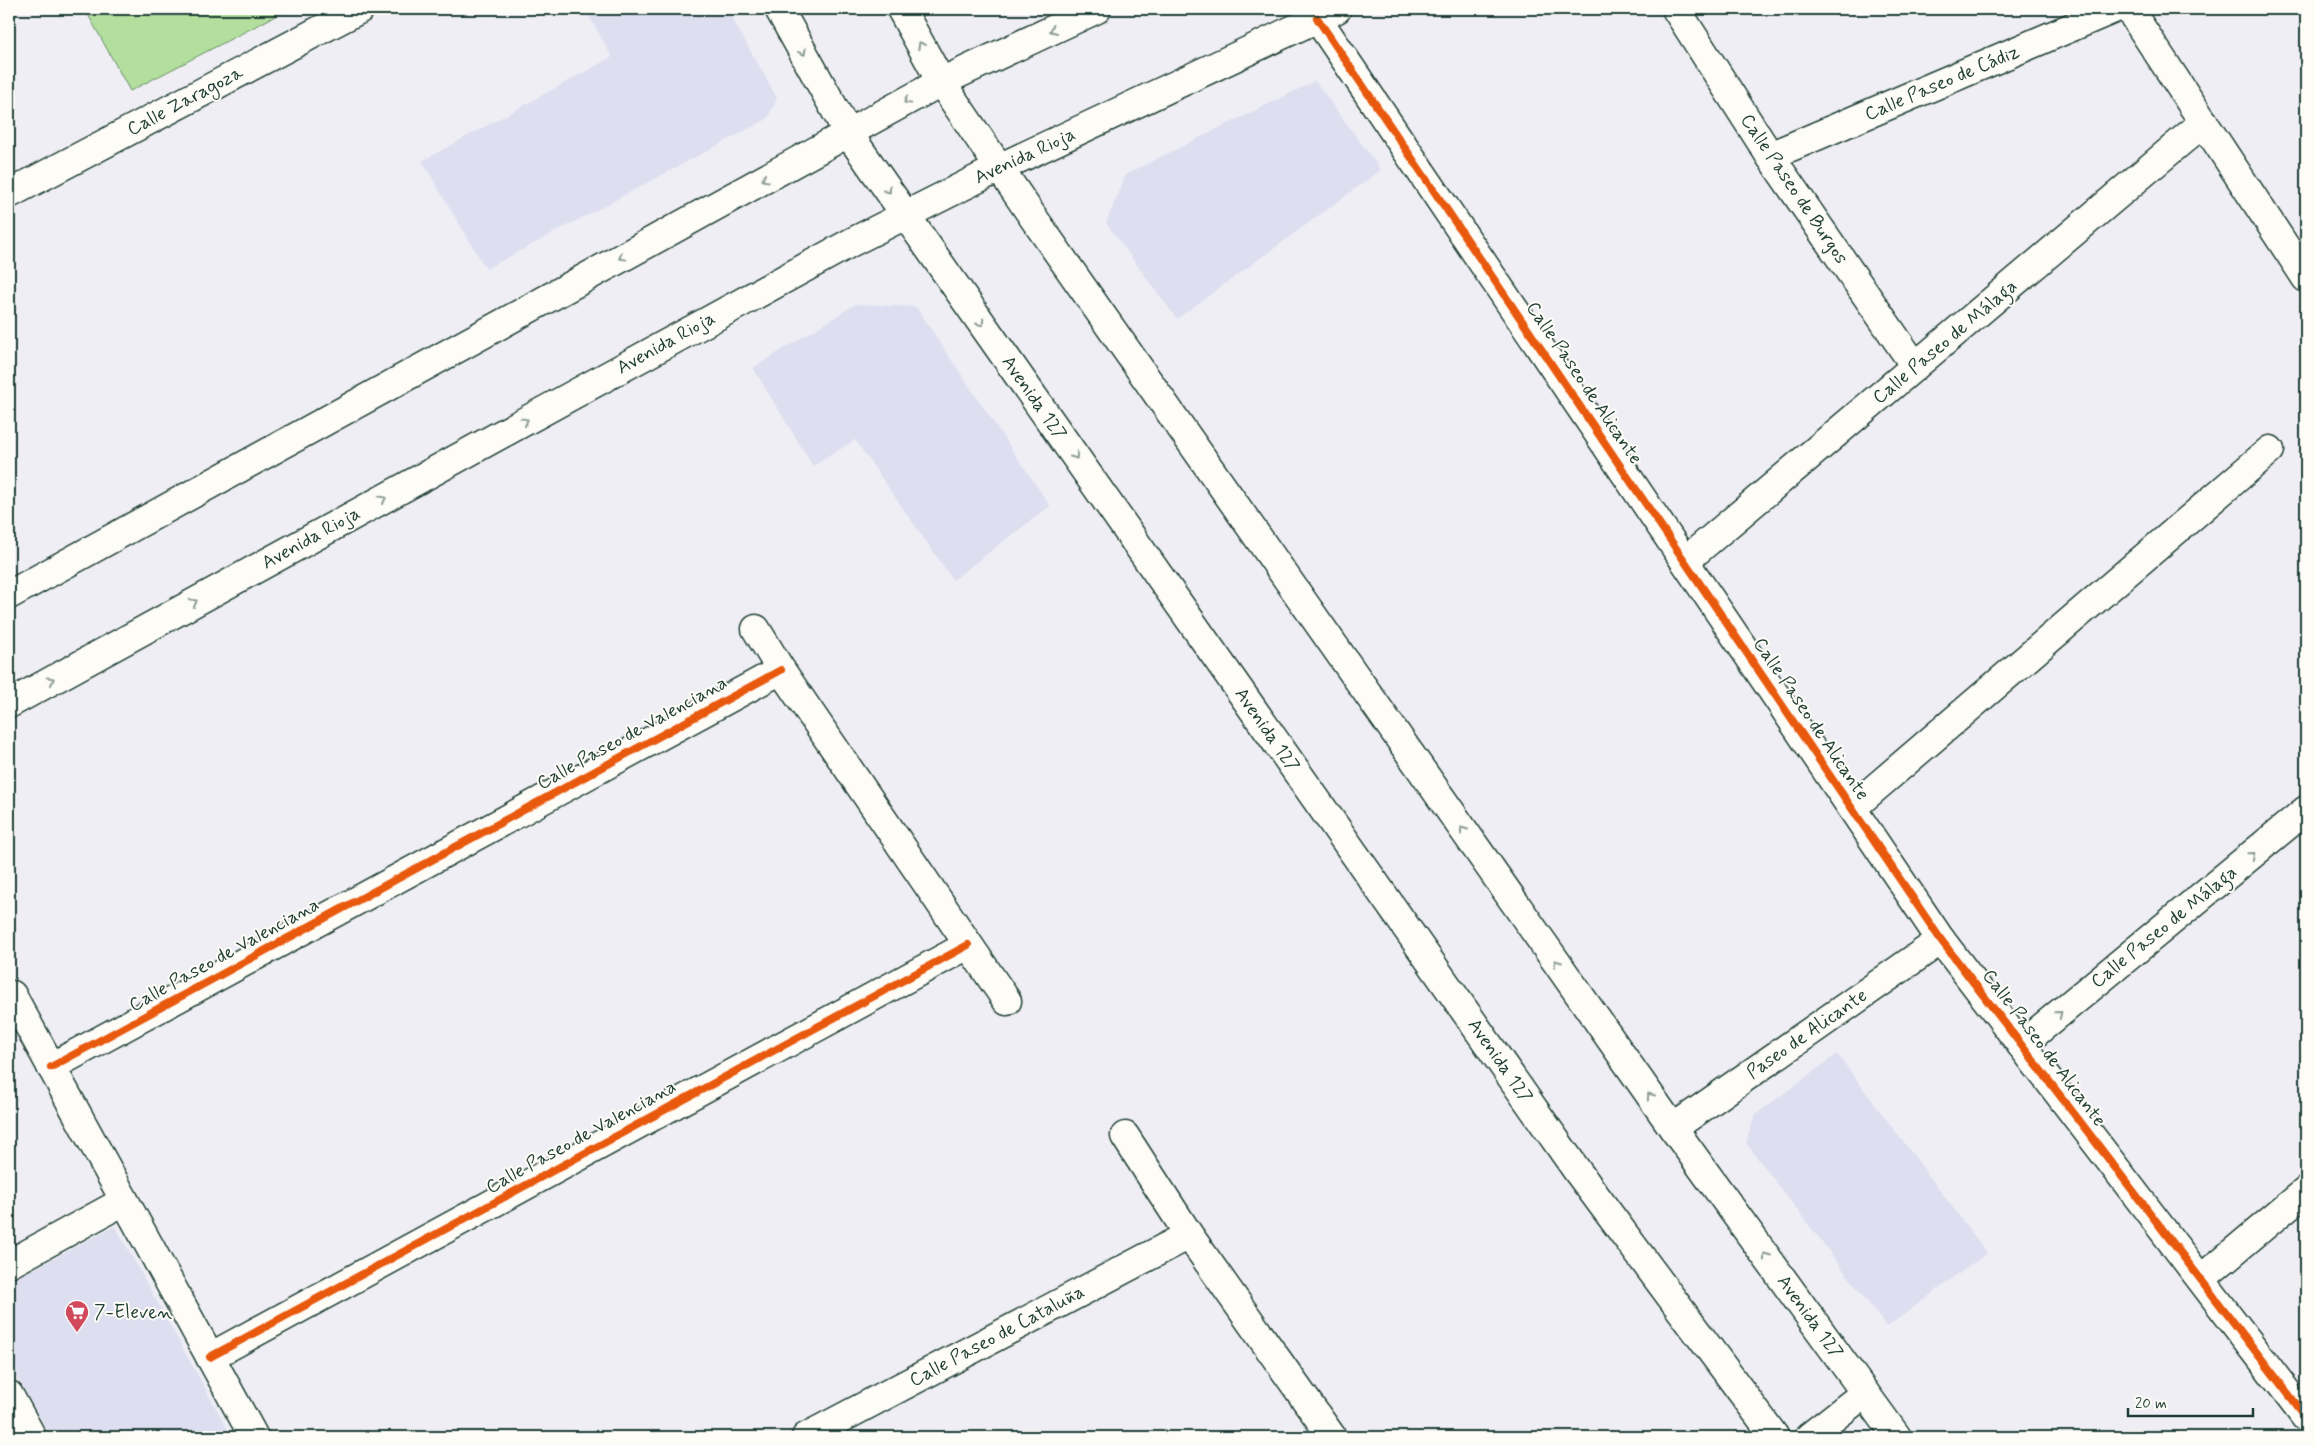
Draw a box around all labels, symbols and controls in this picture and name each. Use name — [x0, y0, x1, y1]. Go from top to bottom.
one-way arrow — [1049, 23, 1058, 34]
street label: Calle Paseo de Cádiz — [1861, 39, 2023, 127]
one-way arrow — [917, 42, 927, 51]
one-way arrow — [797, 46, 807, 55]
street label: Calle Zaragoza — [123, 60, 249, 144]
one-way arrow — [904, 95, 913, 105]
street label: Calle Paseo de Burgos — [1734, 109, 1854, 270]
street label: Avenida Rioja — [970, 122, 1080, 191]
one-way arrow — [761, 172, 770, 182]
one-way arrow — [882, 184, 891, 194]
one-way arrow — [618, 250, 627, 260]
street label: Calle Paseo de Málaga — [1867, 274, 2025, 412]
street label: Calle Paseo de Alicante — [1520, 297, 1648, 469]
street label: Avenida Rioja — [612, 306, 720, 381]
one-way arrow — [975, 317, 984, 326]
street label: Avenida 127 — [996, 351, 1072, 445]
one-way arrow — [520, 417, 529, 427]
one-way arrow — [1069, 450, 1078, 459]
one-way arrow — [377, 495, 386, 505]
street label: Avenida Rioja — [257, 501, 365, 576]
one-way arrow — [189, 598, 198, 608]
street label: Calle Paseo de Alicante — [1747, 633, 1875, 805]
street label: Calle Paseo de Valenciana — [532, 670, 732, 796]
one-way arrow — [46, 676, 55, 686]
street label: Avenida 127 — [1229, 683, 1305, 777]
one-way arrow — [1460, 826, 1469, 836]
one-way arrow — [2246, 852, 2255, 860]
street label: Calle Paseo de Málaga — [2086, 860, 2244, 996]
street label: Calle Paseo de Valenciana — [124, 892, 324, 1018]
one-way arrow — [1554, 959, 1563, 969]
street label: Calle Paseo de Alicante — [1976, 964, 2112, 1132]
street label: Paseo de Alicante — [1742, 983, 1872, 1085]
one-way arrow — [2053, 1010, 2062, 1019]
street label: Avenida 127 — [1462, 1014, 1538, 1108]
street label: Calle Paseo de Valenciana — [481, 1074, 681, 1200]
one-way arrow — [1647, 1092, 1656, 1101]
one-way arrow — [1763, 1253, 1771, 1262]
street label: Avenida 127 — [1771, 1270, 1849, 1364]
street label: Calle Paseo de Cataluña — [905, 1279, 1089, 1393]
supermarket icon: 7-Eleven — [64, 1299, 90, 1333]
place label: 7-Eleven — [94, 1300, 172, 1325]
scale bar — [2128, 1386, 2252, 1418]
text: 20 m — [2135, 1394, 2167, 1414]

